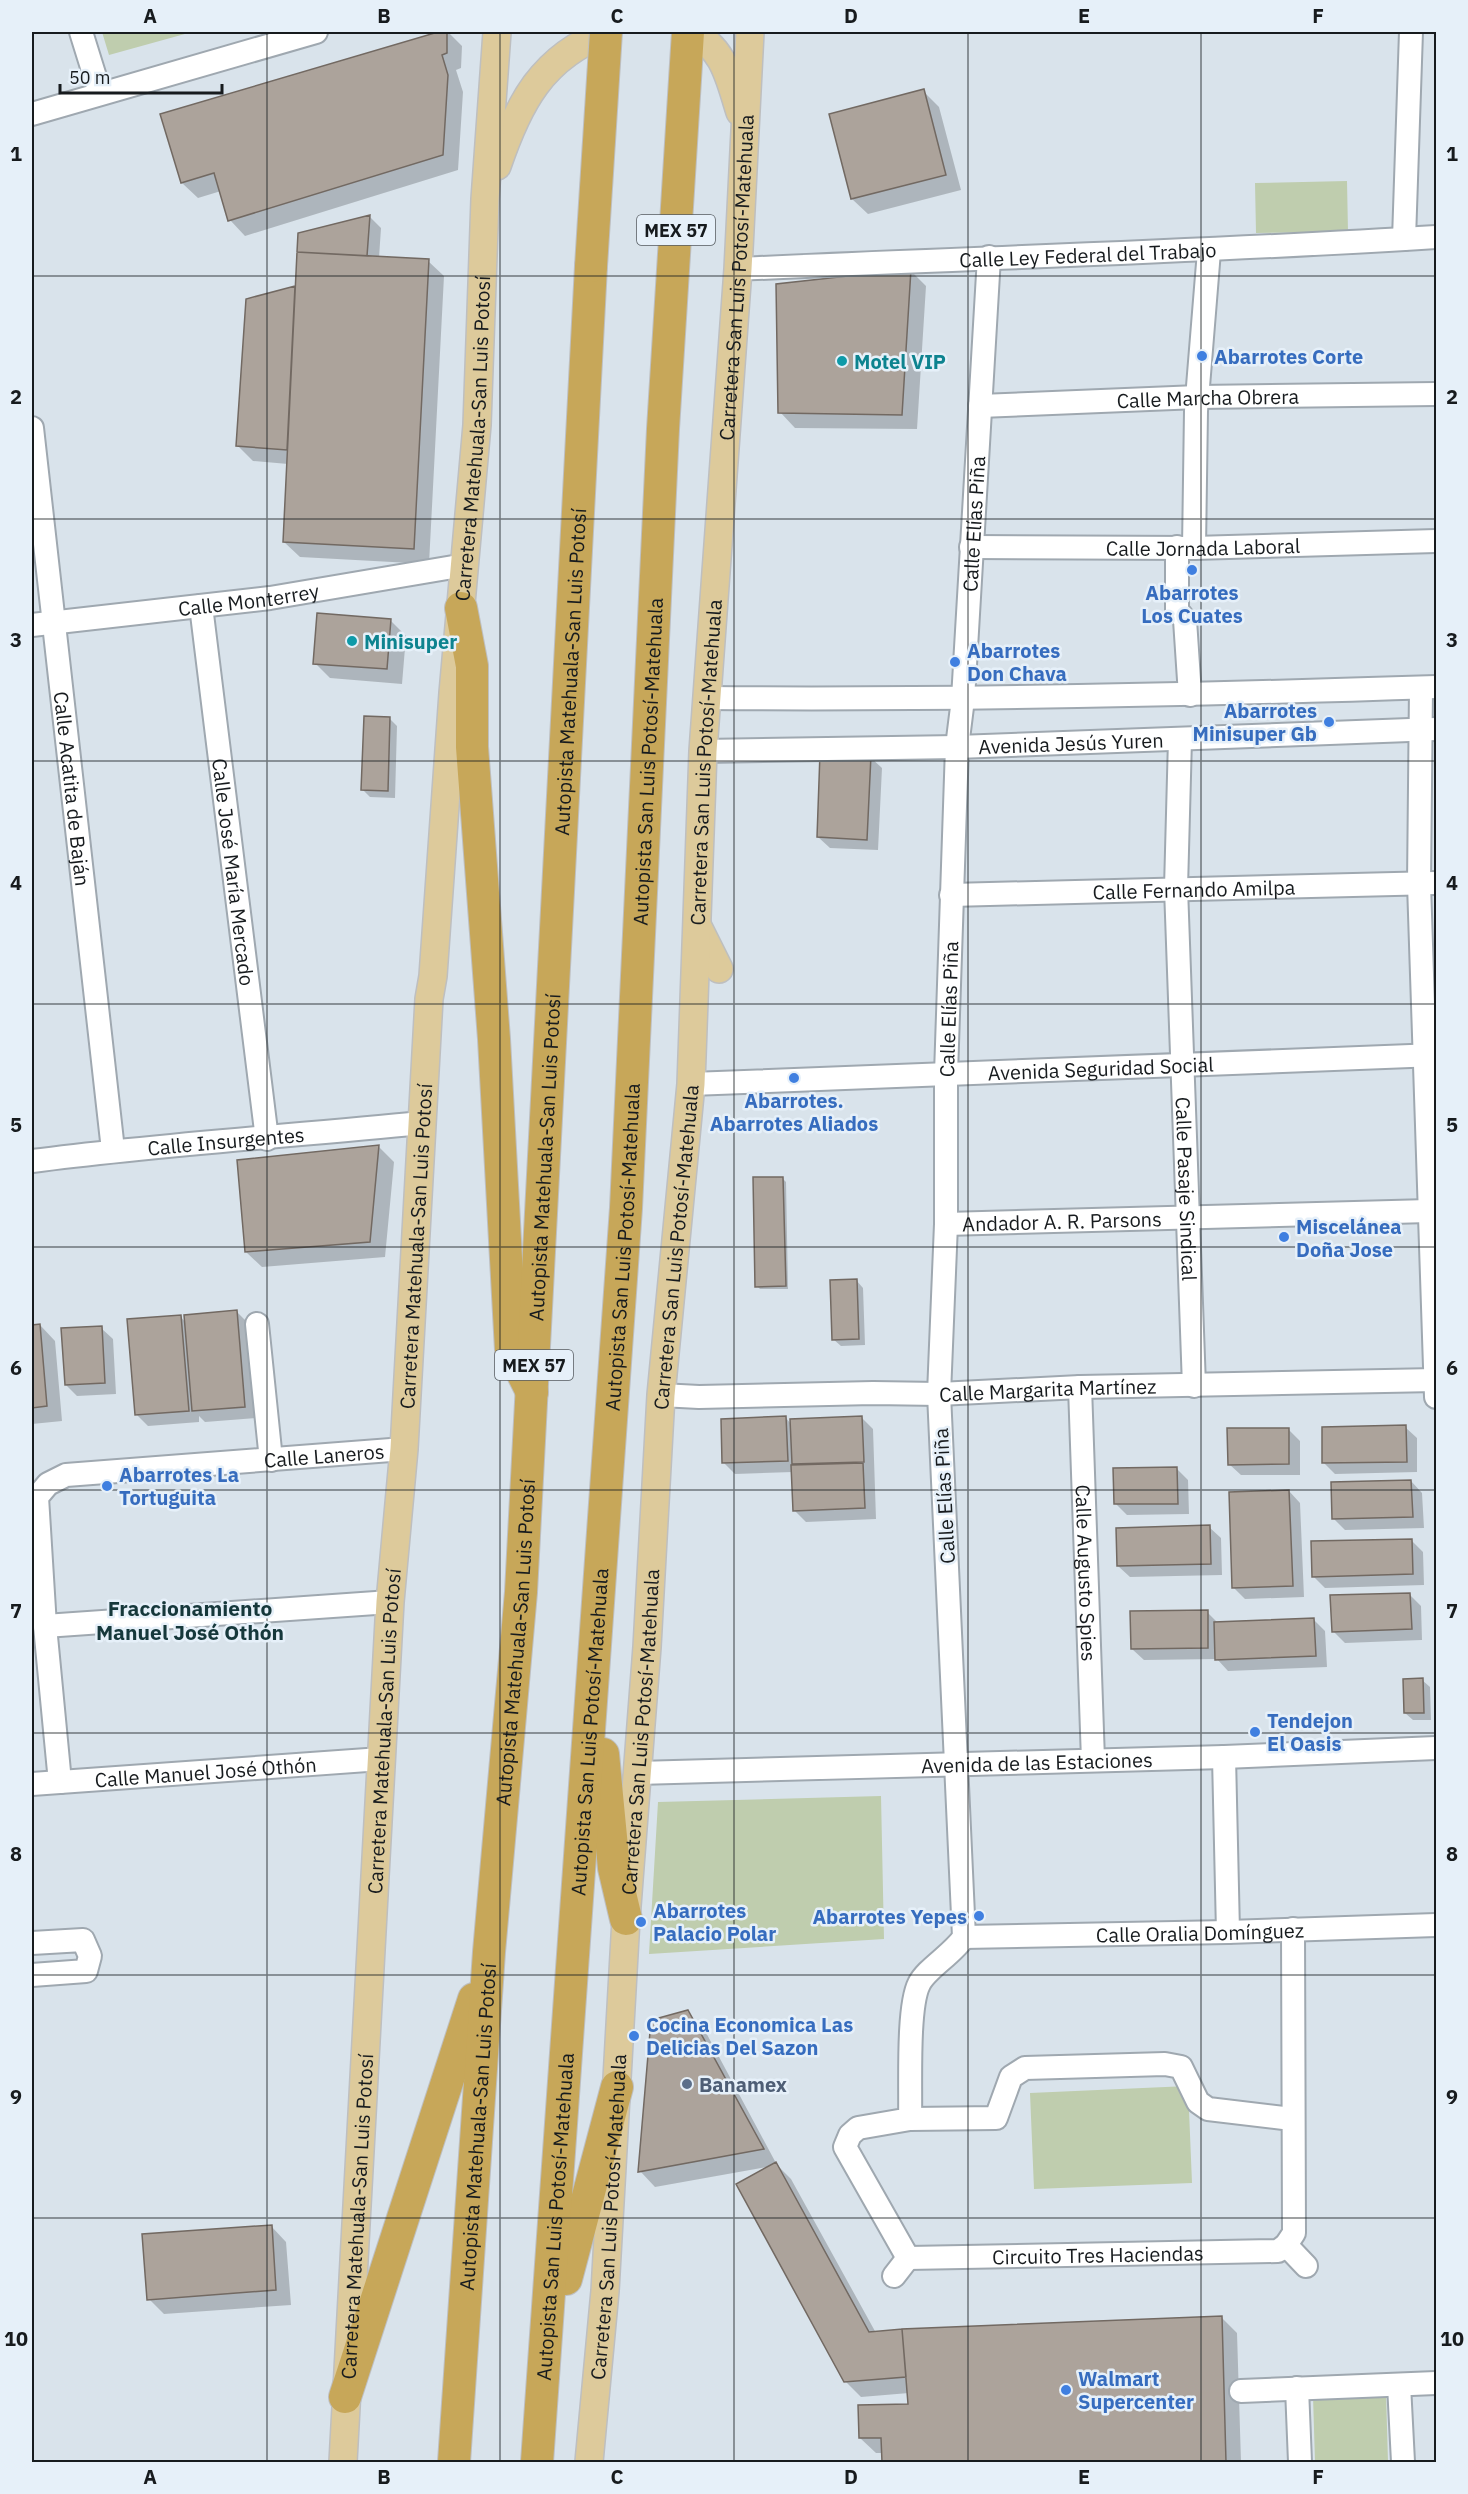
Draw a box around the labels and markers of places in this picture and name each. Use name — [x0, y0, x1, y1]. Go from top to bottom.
place label: Abarrotes Corte — [1214, 343, 1363, 370]
place label: Motel VIP — [854, 348, 946, 375]
marker: Abarrotes Corte — [1195, 349, 1209, 363]
marker: Motel VIP — [835, 354, 849, 368]
marker: Abarrotes Los Cuates — [1185, 563, 1199, 577]
place label: Abarrotes Los Cuates — [1141, 579, 1243, 629]
place label: Minisuper — [364, 628, 457, 655]
marker: Minisuper — [345, 634, 359, 648]
place label: Abarrotes Don Chava — [967, 637, 1067, 687]
marker: Abarrotes Don Chava — [948, 655, 962, 669]
place label: Abarrotes Minisuper Gb — [1193, 697, 1317, 747]
marker: Abarrotes Minisuper Gb — [1322, 715, 1336, 729]
marker: Abarrotes. Abarrotes Aliados — [787, 1071, 801, 1085]
place label: Abarrotes. Abarrotes Aliados — [710, 1087, 878, 1137]
place label: Miscelánea Doña Jose — [1296, 1213, 1402, 1263]
marker: Miscelánea Doña Jose — [1277, 1230, 1291, 1244]
place label: Abarrotes La Tortuguita — [119, 1461, 239, 1511]
marker: Abarrotes La Tortuguita — [100, 1479, 114, 1493]
place label: Tendejon El Oasis — [1267, 1707, 1353, 1757]
marker: Tendejon El Oasis — [1248, 1725, 1262, 1739]
place label: Abarrotes Palacio Polar — [653, 1897, 776, 1947]
place label: Abarrotes Yepes — [812, 1903, 967, 1930]
marker: Abarrotes Yepes — [972, 1909, 986, 1923]
marker: Abarrotes Palacio Polar — [634, 1915, 648, 1929]
place label: Cocina Economica Las Delicias Del Sazon — [646, 2011, 853, 2061]
marker: Cocina Economica Las Delicias Del Sazon — [627, 2029, 641, 2043]
place label: Banamex — [699, 2071, 787, 2098]
marker: Banamex — [680, 2077, 694, 2091]
place label: Walmart Supercenter — [1078, 2365, 1194, 2415]
marker: Walmart Supercenter — [1059, 2383, 1073, 2397]

